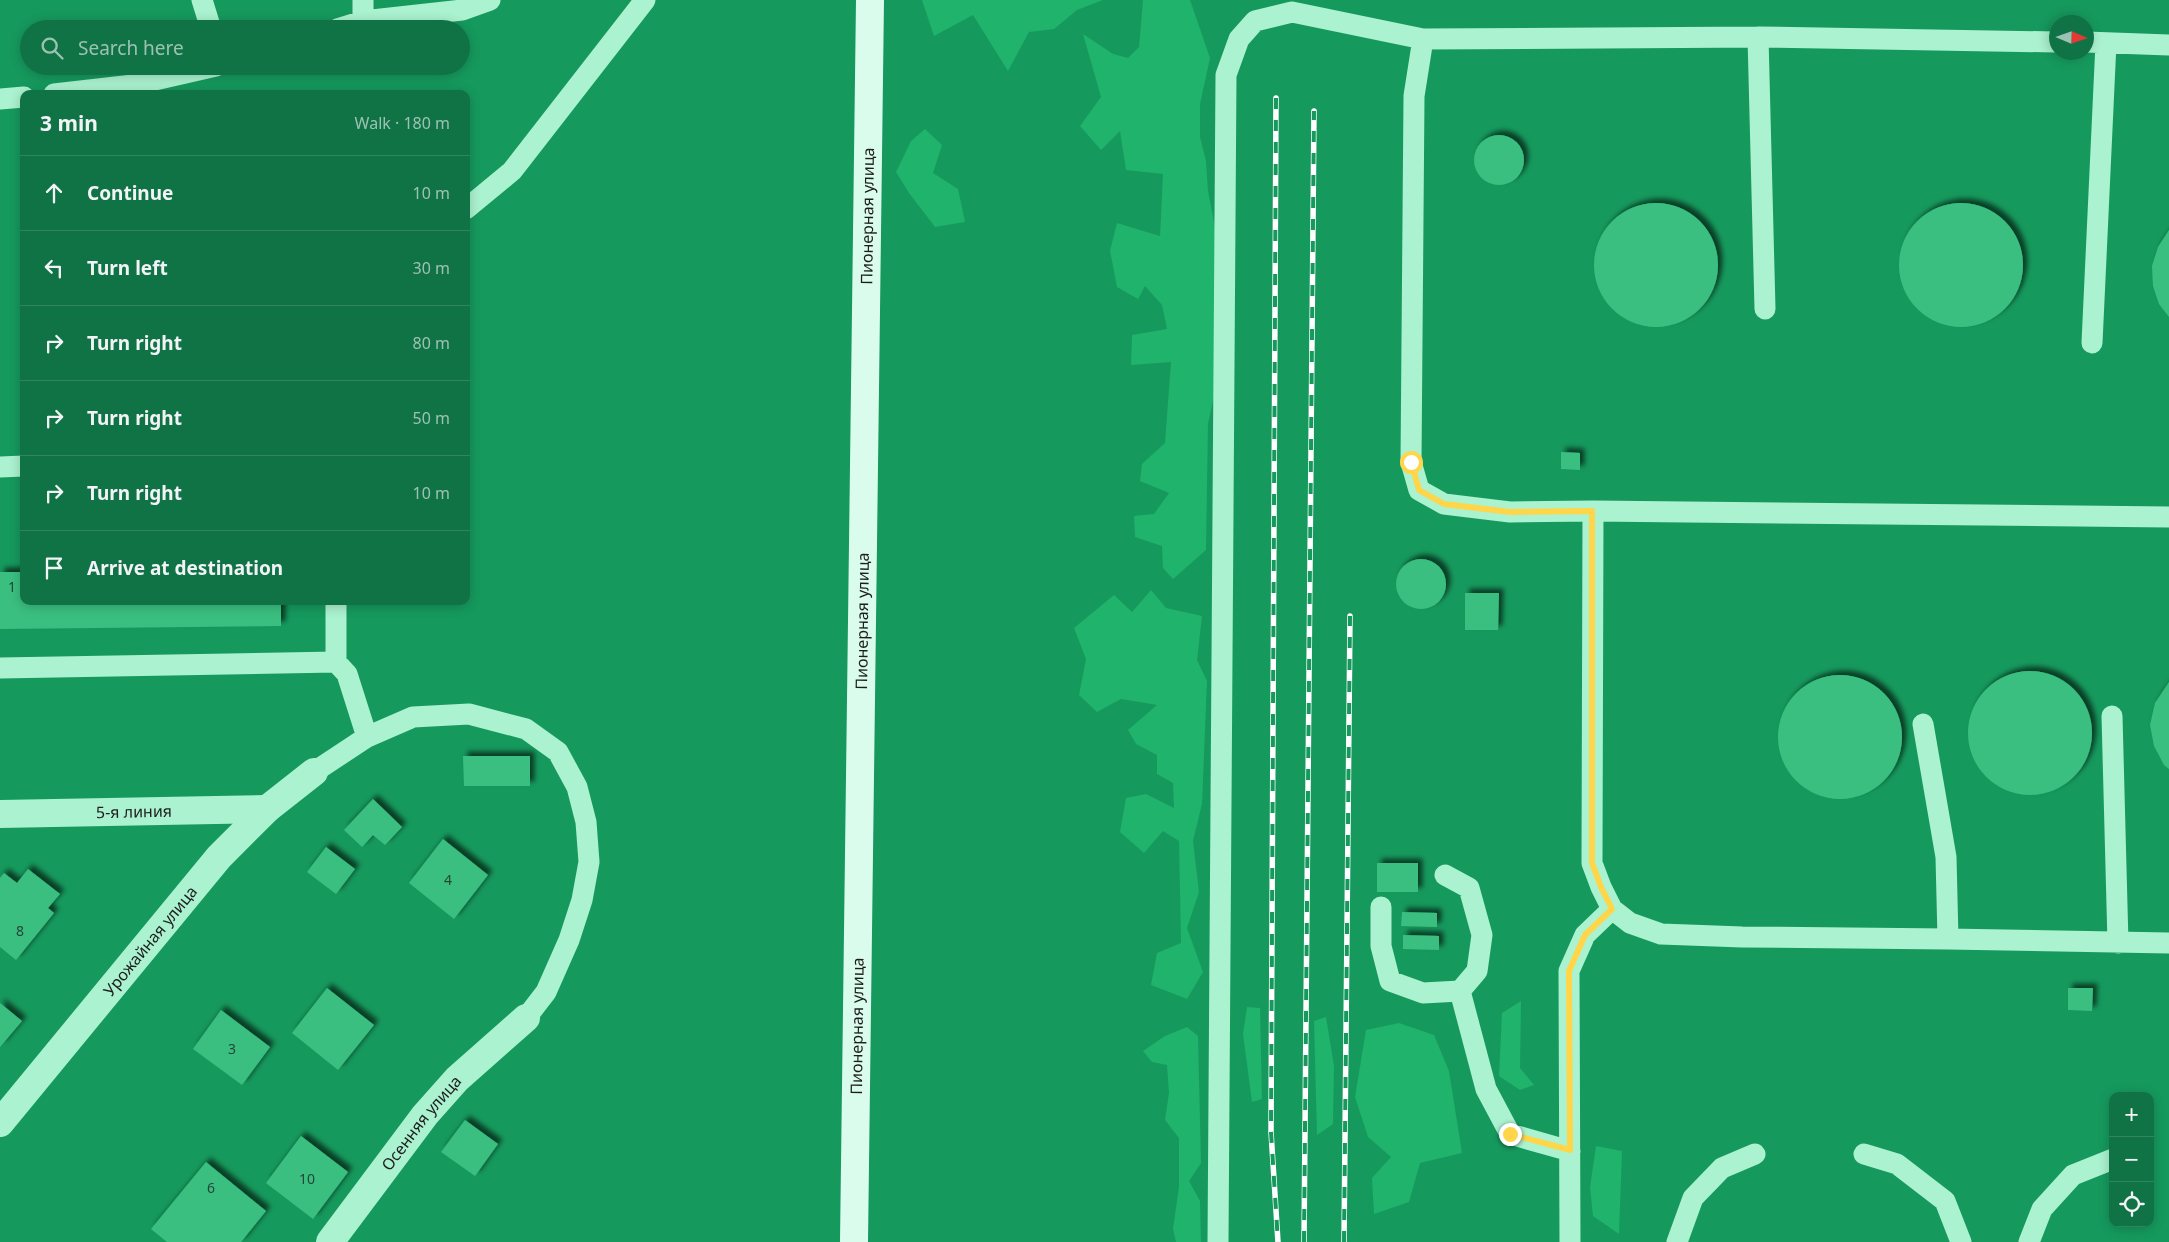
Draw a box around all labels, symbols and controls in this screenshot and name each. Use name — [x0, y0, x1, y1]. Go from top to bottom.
north arrow — [2049, 15, 2094, 60]
search box — [20, 20, 470, 75]
icon: search — [38, 34, 66, 62]
text: Search here — [78, 35, 184, 61]
text: 3 min — [40, 109, 98, 137]
text: Walk · 180 m — [355, 112, 450, 134]
street label: Пионерная улица — [855, 147, 879, 285]
icon: ahead — [40, 179, 68, 207]
text: Continue — [87, 180, 173, 206]
text: 10 m — [413, 182, 450, 204]
icon: left — [40, 254, 68, 282]
text: Turn left — [87, 255, 168, 281]
text: 30 m — [413, 257, 450, 279]
icon: right — [40, 329, 68, 357]
text: Turn right — [87, 330, 182, 356]
text: 80 m — [413, 332, 450, 354]
icon: right — [40, 404, 68, 432]
text: Turn right — [87, 405, 182, 431]
text: 50 m — [413, 407, 450, 429]
route start — [1400, 451, 1423, 474]
icon: right — [40, 479, 68, 507]
text: Turn right — [87, 480, 182, 506]
text: 10 m — [413, 482, 450, 504]
street label: Пионерная улица — [850, 552, 874, 690]
icon: arrive — [40, 554, 68, 582]
text: Arrive at destination — [87, 555, 283, 581]
house number: 1 — [8, 577, 16, 596]
street label: 5-я линия — [96, 800, 172, 823]
house number: 4 — [444, 870, 452, 889]
street label: Урожайная улица — [98, 881, 202, 1001]
house number: 8 — [16, 921, 24, 940]
street label: Пионерная улица — [845, 957, 869, 1095]
house number: 3 — [228, 1039, 236, 1058]
street label: Осенняя улица — [376, 1071, 466, 1175]
map controls — [2109, 1092, 2154, 1227]
button: + — [2109, 1092, 2154, 1137]
route end — [1499, 1123, 1522, 1146]
button: − — [2109, 1137, 2154, 1182]
house number: 10 — [299, 1169, 315, 1188]
house number: 6 — [207, 1178, 215, 1197]
button: locate — [2109, 1182, 2154, 1227]

